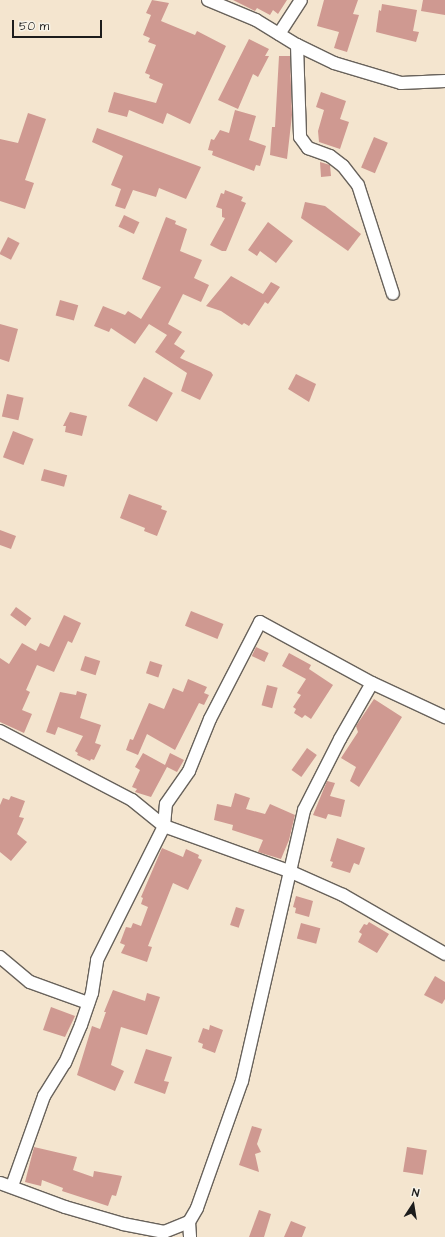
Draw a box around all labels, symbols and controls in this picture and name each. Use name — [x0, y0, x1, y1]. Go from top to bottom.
scale bar — [14, 12, 104, 38]
text: 50 m — [19, 18, 49, 35]
north arrow — [393, 1185, 433, 1225]
text: N — [411, 1185, 421, 1201]

